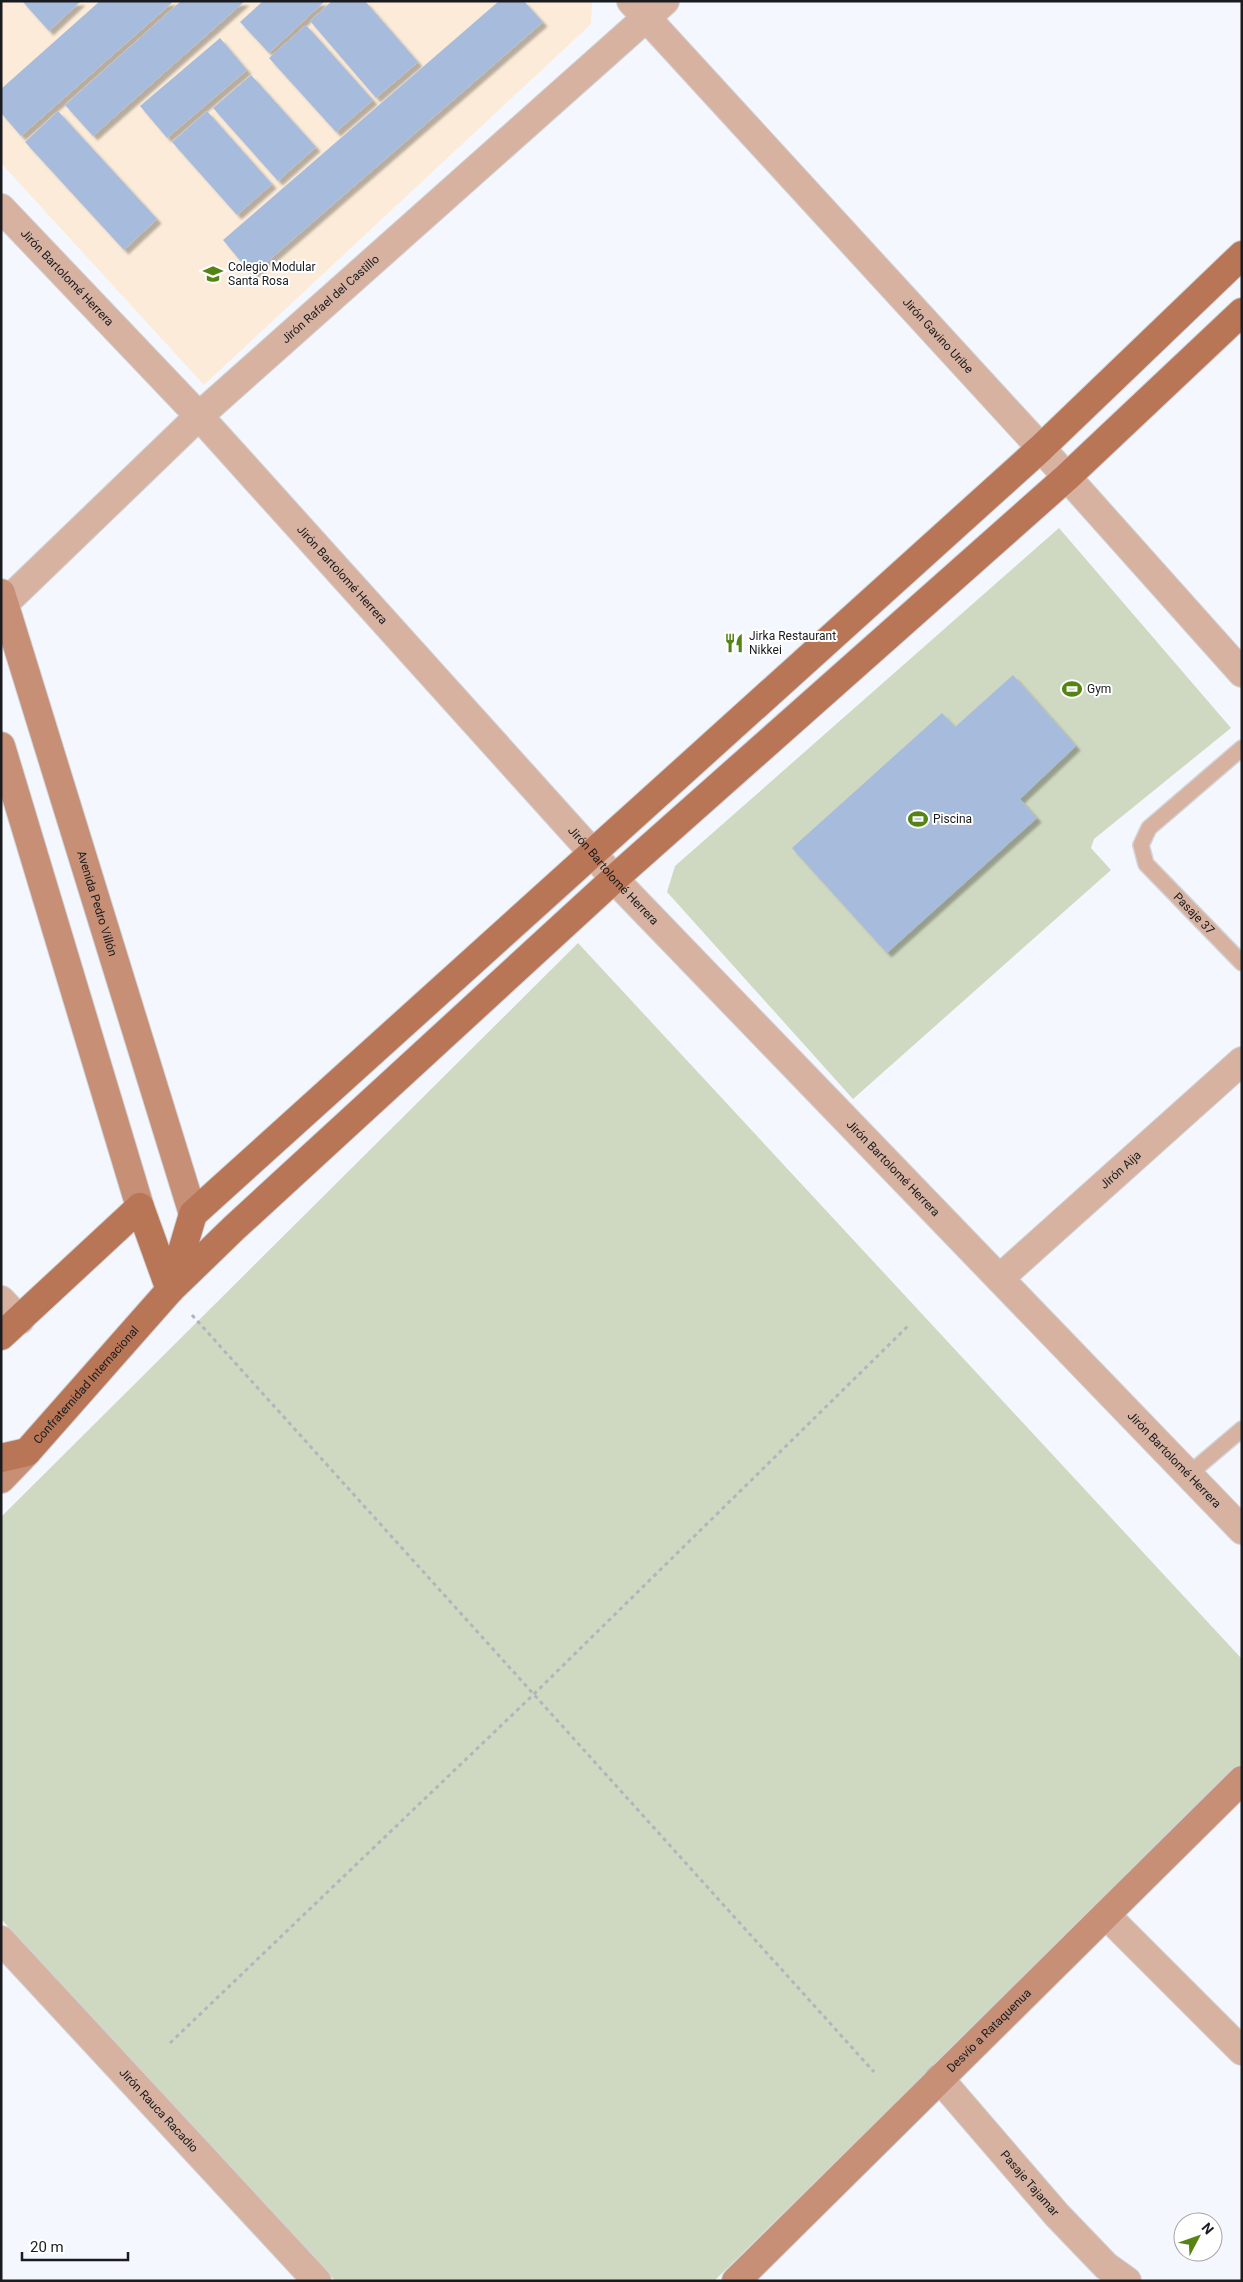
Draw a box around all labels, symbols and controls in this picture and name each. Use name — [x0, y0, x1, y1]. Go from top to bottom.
street label: Jirón Bartolomé Herrera — [18, 226, 117, 329]
street label: Jirón Rafael del Castillo — [279, 252, 382, 346]
place label: Colegio Modular Santa Rosa — [228, 260, 316, 288]
school or university icon: Colegio Modular Santa Rosa — [202, 263, 224, 285]
street label: Jirón Gavino Uribe — [900, 295, 976, 376]
street label: Jirón Bartolomé Herrera — [294, 522, 390, 627]
place label: Jirka Restaurant Nikkei — [749, 629, 836, 657]
restaurant icon: Jirka Restaurant Nikkei — [723, 632, 745, 654]
sports icon: Gym — [1061, 678, 1083, 700]
place label: Gym — [1087, 682, 1111, 696]
sports icon: Piscina — [907, 808, 929, 830]
place label: Piscina — [933, 812, 972, 826]
street label: Jirón Bartolomé Herrera — [565, 823, 662, 928]
street label: Avenida Pedro Villón — [74, 849, 120, 958]
street label: Pasaje 37 — [1171, 890, 1217, 937]
street label: Jirón Bartolomé Herrera — [844, 1117, 943, 1219]
street label: Jirón Aija — [1097, 1148, 1144, 1192]
street label: Confraternidad Internacional — [30, 1323, 142, 1447]
street label: Jirón Bartolomé Herrera — [1125, 1409, 1224, 1511]
street label: Desvío a Rataquenua — [944, 1986, 1034, 2075]
street label: Jirón Rauca Racadio — [116, 2065, 201, 2155]
street label: Pasaje Tajamar — [998, 2148, 1062, 2219]
north arrow — [1173, 2212, 1223, 2262]
text: N — [1199, 2219, 1217, 2237]
scale bar — [22, 2230, 129, 2262]
text: 20 m — [30, 2238, 64, 2256]

